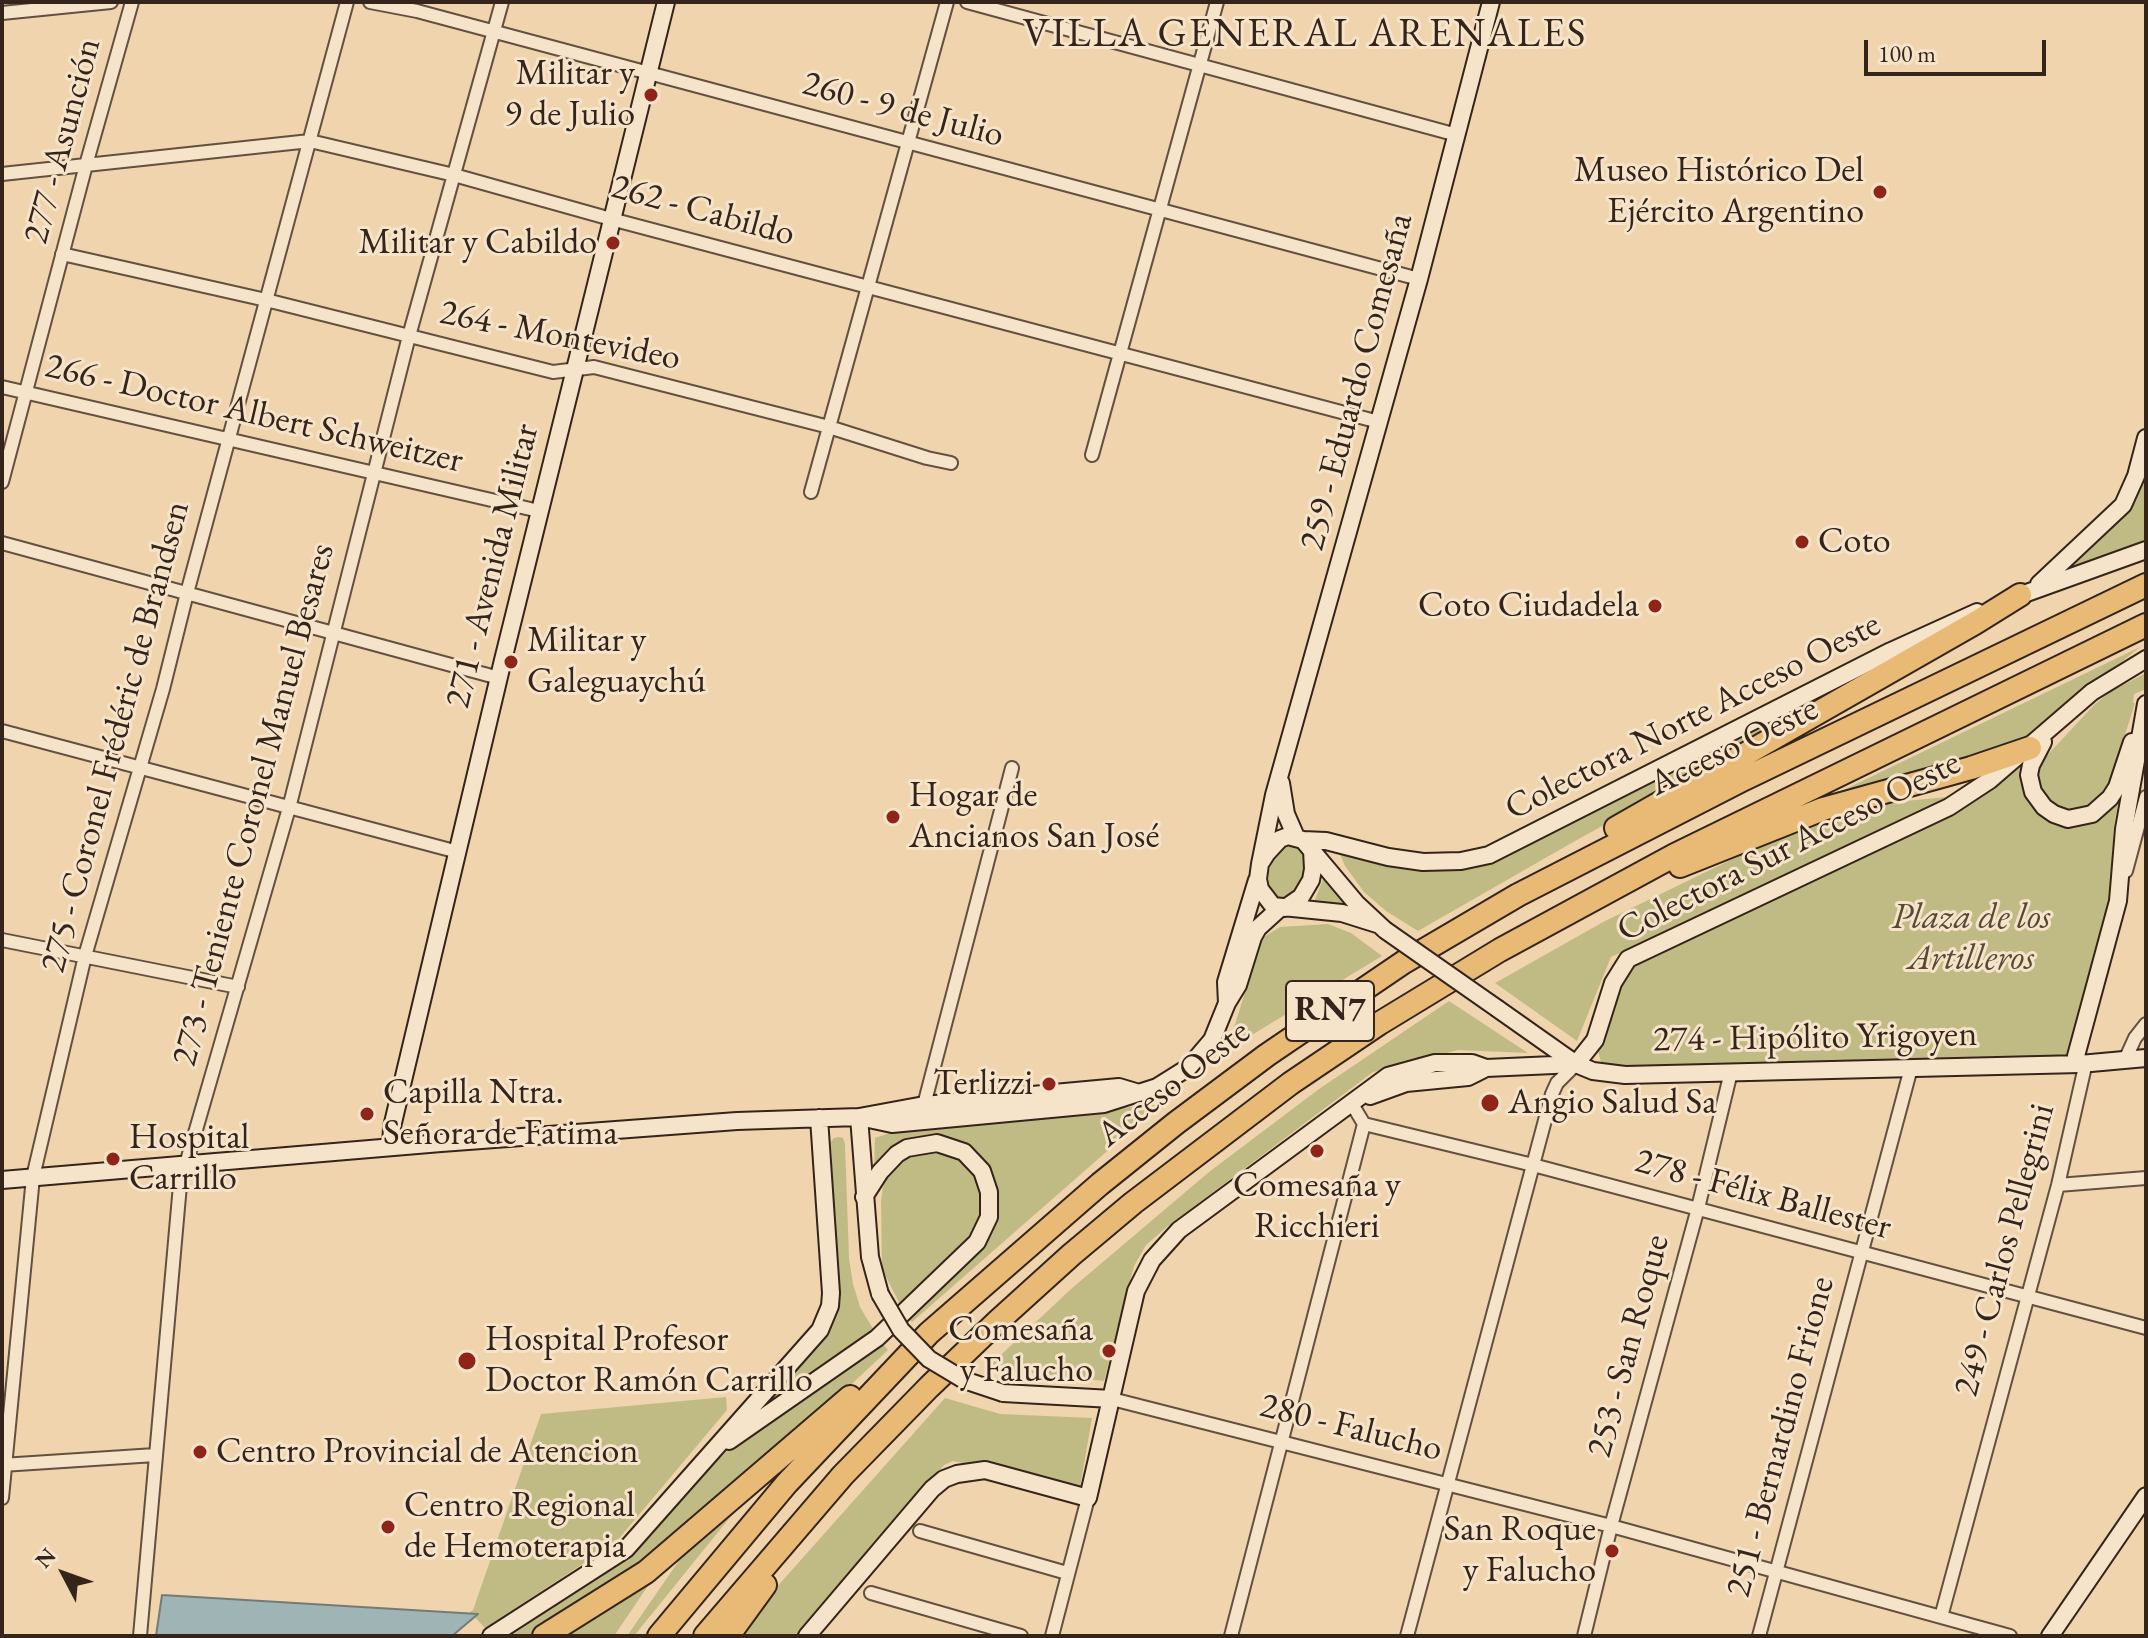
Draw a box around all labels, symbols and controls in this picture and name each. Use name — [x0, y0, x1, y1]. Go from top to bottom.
district label: VILLA GENERAL ARENALES — [1023, 11, 1587, 59]
scale bar — [1868, 24, 2050, 74]
street label: 277 - Asunción — [15, 34, 111, 248]
text: 100 m — [1878, 38, 1936, 69]
place label: Militar y 9 de Julio — [505, 52, 635, 137]
street label: 260 - 9 de Julio — [798, 62, 1008, 158]
marker: Militar y 9 de Julio — [642, 86, 660, 104]
place label: Museo Histórico Del Ejército Argentino — [1574, 149, 1864, 234]
street label: 262 - Cabildo — [607, 166, 799, 256]
marker: Museo Histórico Del Ejército Argentino — [1871, 183, 1889, 201]
street label: 259 - Eduardo Comesaña — [1291, 209, 1423, 555]
place label: Militar y Cabildo — [358, 221, 597, 265]
marker: Militar y Cabildo — [604, 234, 622, 252]
street label: 264 - Montevideo — [436, 291, 684, 381]
street label: 266 - Doctor Albert Schweitzer — [41, 345, 467, 483]
street label: 271 - Avenida Militar — [437, 419, 549, 713]
street label: 275 - Coronel Frédéric de Brandsen — [32, 497, 200, 977]
place label: Coto — [1818, 520, 1891, 564]
marker: Coto — [1793, 533, 1811, 551]
street label: 273 - Teniente Coronel Manuel Besares — [163, 539, 345, 1071]
place label: Coto Ciudadela — [1418, 584, 1639, 628]
marker: Coto Ciudadela — [1646, 597, 1664, 615]
street label: Colectora Norte Acceso Oeste — [1498, 603, 1888, 831]
place label: Militar y Galeguaychú — [527, 619, 706, 704]
marker: Militar y Galeguaychú — [502, 653, 520, 671]
street label: Acceso Oeste — [1643, 688, 1825, 806]
street label: Colectora Sur Acceso Oeste — [1610, 742, 1968, 952]
place label: Hogar de Ancianos San José — [909, 774, 1159, 859]
marker: Hogar de Ancianos San José — [884, 808, 902, 826]
park label: Plaza de los Artilleros — [1891, 896, 2051, 981]
road number: RN7 — [1286, 981, 1374, 1041]
street label: Acceso Oeste — [1089, 1011, 1259, 1157]
street label: 274 - Hipólito Yrigoyen — [1652, 1014, 1978, 1062]
place label: Terlizzi — [933, 1062, 1033, 1106]
place label: Capilla Ntra. Señora de Fatima — [383, 1071, 618, 1156]
marker: Terlizzi — [1040, 1075, 1058, 1093]
place label: Angio Salud Sa — [1508, 1081, 1717, 1125]
marker: Angio Salud Sa — [1479, 1092, 1501, 1114]
street label: 249 - Carlos Pellegrini — [1945, 1099, 2065, 1401]
marker: Capilla Ntra. Señora de Fatima — [358, 1105, 376, 1123]
place label: Hospital Carrillo — [129, 1116, 249, 1201]
street label: 278 - Félix Ballester — [1630, 1140, 1896, 1250]
marker: Comesaña y Ricchieri — [1308, 1142, 1326, 1160]
marker: Hospital Carrillo — [104, 1150, 122, 1168]
place label: Comesaña y Ricchieri — [1233, 1164, 1401, 1249]
street label: 253 - San Roque — [1579, 1230, 1679, 1462]
street label: 251 - Bernardino Frione — [1717, 1272, 1845, 1602]
place label: Comesaña y Falucho — [948, 1308, 1093, 1393]
place label: Hospital Profesor Doctor Ramón Carrillo — [485, 1318, 813, 1403]
marker: Comesaña y Falucho — [1100, 1342, 1118, 1360]
marker: Hospital Profesor Doctor Ramón Carrillo — [456, 1350, 478, 1372]
street label: 280 - Falucho — [1255, 1384, 1447, 1472]
place label: Centro Provincial de Atencion — [216, 1430, 638, 1474]
marker: Centro Provincial de Atencion — [191, 1443, 209, 1461]
place label: Centro Regional de Hemoterapia — [404, 1484, 635, 1569]
place label: San Roque y Falucho — [1443, 1508, 1596, 1593]
marker: Centro Regional de Hemoterapia — [379, 1518, 397, 1536]
north arrow — [24, 1534, 104, 1614]
text: N — [29, 1542, 62, 1574]
marker: San Roque y Falucho — [1603, 1542, 1621, 1560]

